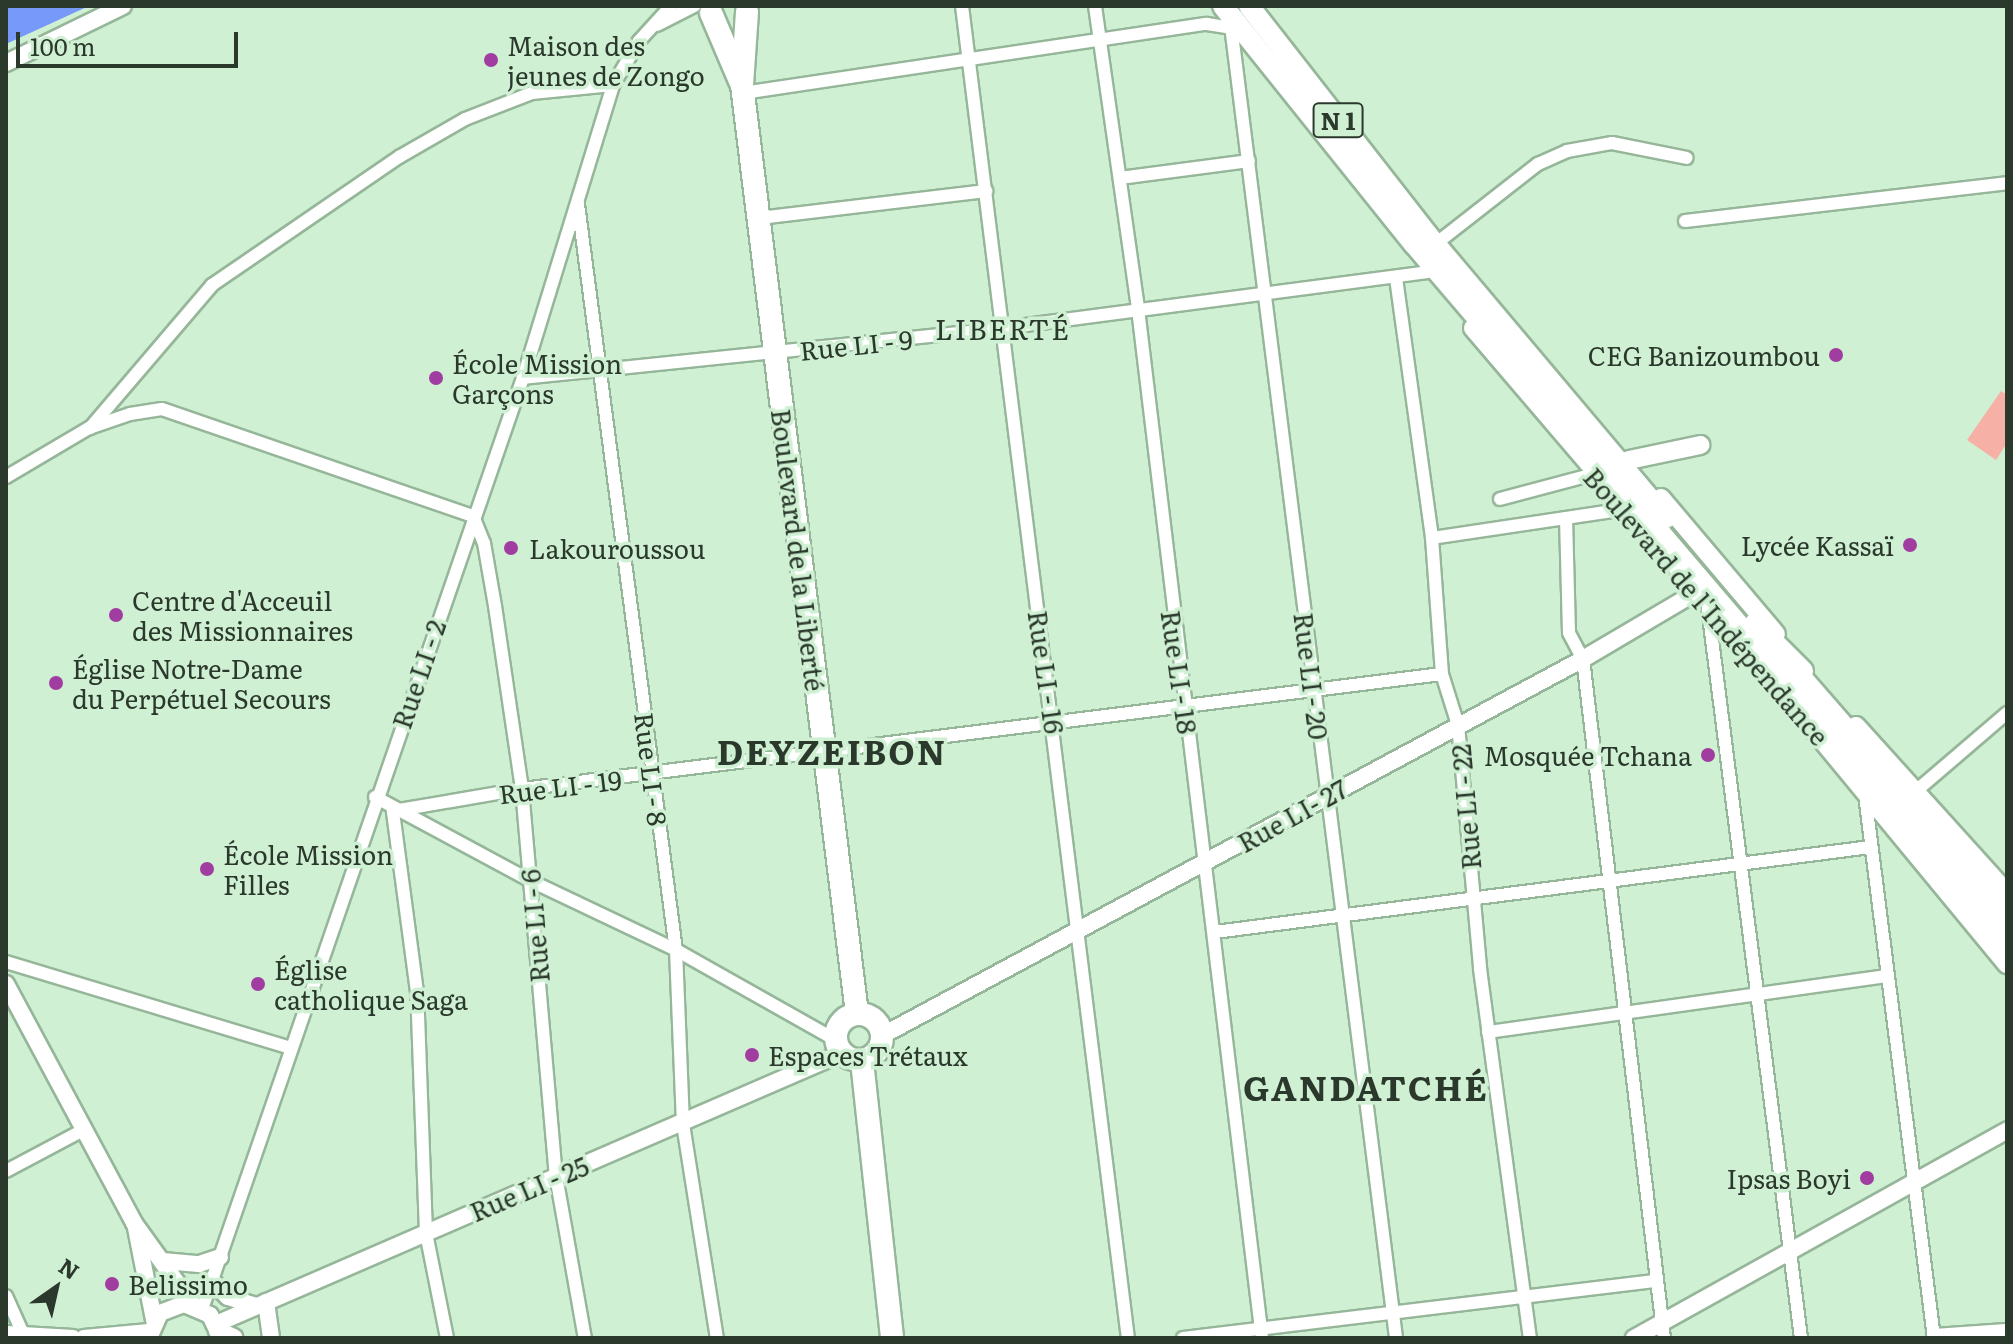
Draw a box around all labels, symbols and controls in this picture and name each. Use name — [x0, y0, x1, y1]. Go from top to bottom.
scale bar — [20, 16, 242, 66]
text: 100 m — [30, 28, 96, 63]
place label: Maison des jeunes de Zongo — [507, 29, 705, 90]
marker: Maison des jeunes de Zongo — [482, 51, 500, 69]
road number: N 1 — [1312, 100, 1364, 140]
district label: LIBERTÉ — [935, 311, 1071, 345]
street label: Rue LI - 9 — [798, 323, 914, 365]
place label: CEG Banizoumbou — [1588, 339, 1820, 371]
marker: CEG Banizoumbou — [1827, 346, 1845, 364]
place label: École Mission Garçons — [452, 347, 622, 408]
marker: École Mission Garçons — [427, 369, 445, 387]
street label: Boulevard de la Liberté — [766, 407, 832, 693]
street label: Boulevard de l'Indépendance — [1578, 461, 1836, 751]
place label: Lycée Kassaï — [1741, 529, 1894, 561]
place label: Lakouroussou — [529, 532, 705, 564]
marker: Lycée Kassaï — [1901, 536, 1919, 554]
marker: Lakouroussou — [500, 537, 522, 559]
place label: Centre d'Acceuil des Missionnaires — [132, 584, 353, 646]
marker: Centre d'Acceuil des Missionnaires — [107, 606, 125, 624]
street label: Rue LI - 16 — [1023, 608, 1071, 736]
street label: Rue LI - 18 — [1156, 608, 1204, 736]
street label: Rue LI - 20 — [1289, 611, 1335, 741]
street label: Rue LI - 2 — [385, 616, 451, 732]
place label: Église Notre-Dame du Perpétuel Secours — [72, 652, 331, 714]
marker: Église Notre-Dame du Perpétuel Secours — [47, 674, 65, 692]
street label: Rue LI - 8 — [630, 711, 674, 827]
district label: DEYZEIBON — [717, 731, 947, 771]
place label: Mosquée Tchana — [1483, 739, 1692, 771]
street label: Rue LI - 22 — [1444, 743, 1486, 871]
marker: Mosquée Tchana — [1699, 746, 1717, 764]
street label: Rue LI - 19 — [497, 763, 623, 809]
street label: Rue LI- 27 — [1232, 772, 1352, 858]
place label: École Mission Filles — [223, 838, 393, 900]
marker: École Mission Filles — [198, 860, 216, 878]
street label: Rue LI - 6 — [514, 868, 554, 984]
place label: Église catholique Saga — [274, 953, 468, 1014]
marker: Église catholique Saga — [249, 975, 267, 993]
place label: Espaces Trétaux — [768, 1039, 968, 1071]
marker: Espaces Trétaux — [743, 1046, 761, 1064]
district label: GANDATCHÉ — [1243, 1067, 1489, 1107]
street label: Rue LI - 25 — [465, 1149, 593, 1227]
place label: Ipsas Boyi — [1727, 1162, 1851, 1194]
marker: Ipsas Boyi — [1858, 1169, 1876, 1187]
north arrow — [16, 1248, 96, 1328]
text: N — [53, 1249, 87, 1287]
place label: Belissimo — [128, 1268, 248, 1300]
marker: Belissimo — [103, 1275, 121, 1293]

